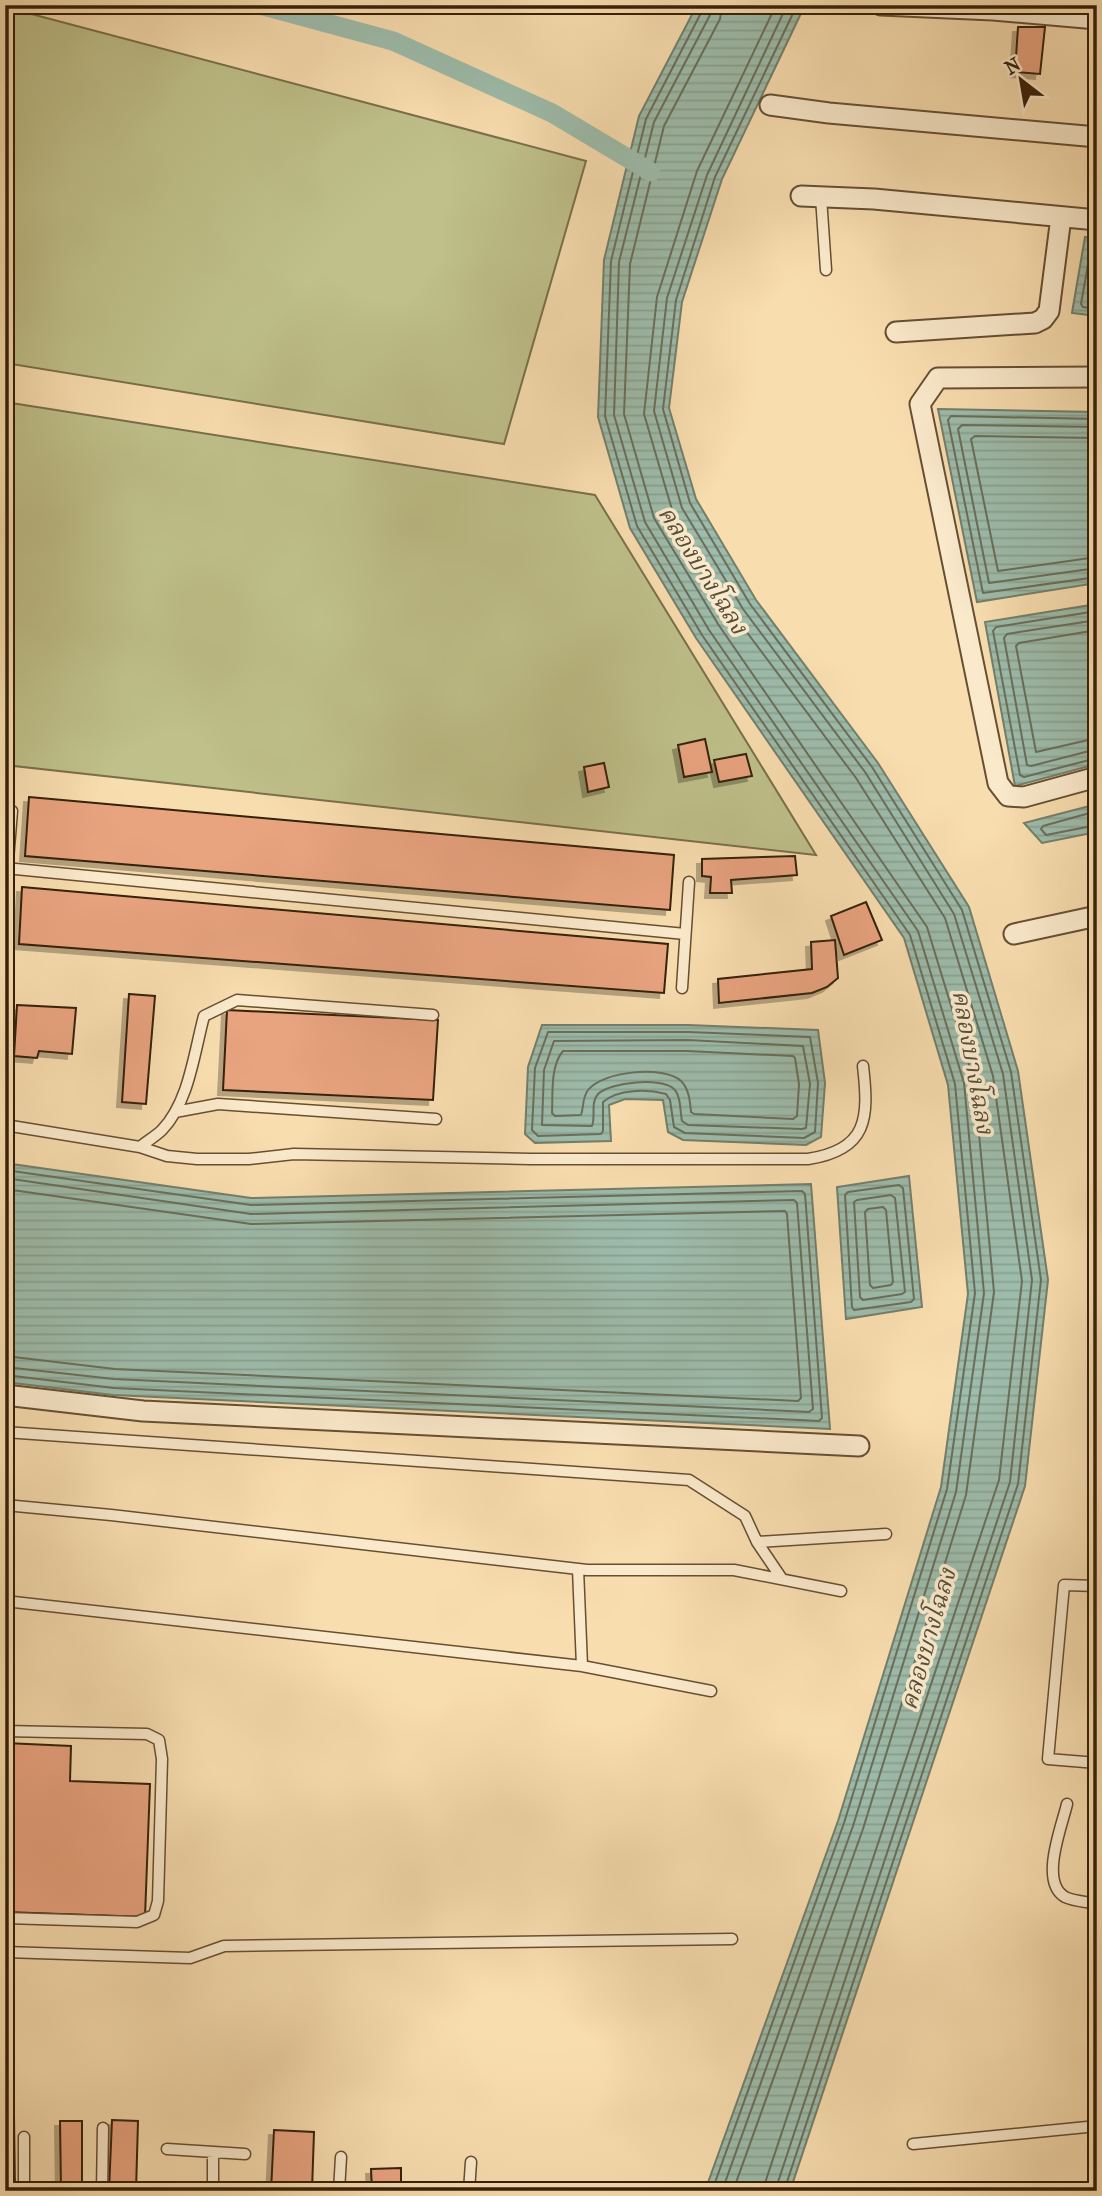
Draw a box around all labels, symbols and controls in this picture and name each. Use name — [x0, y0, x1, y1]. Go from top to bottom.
north arrow — [986, 46, 1056, 116]
text: N — [1001, 53, 1025, 79]
water label: คลองบางโฉลง — [653, 499, 757, 640]
water label: คลองบางโฉลง — [947, 987, 1003, 1137]
water label: คลองบางโฉลง — [892, 1563, 962, 1713]

